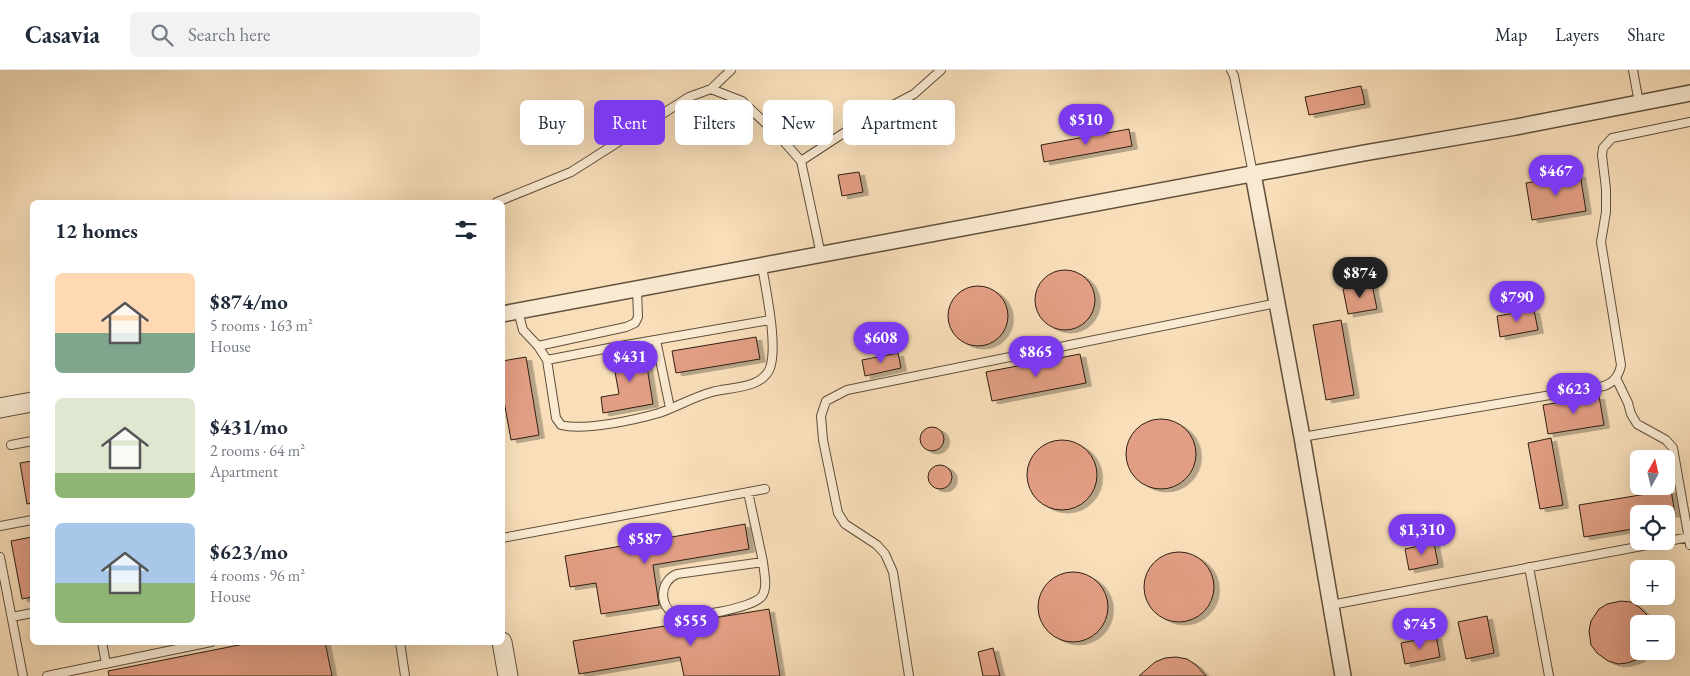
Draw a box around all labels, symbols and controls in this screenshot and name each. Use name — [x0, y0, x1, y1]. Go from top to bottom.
search box — [130, 12, 480, 57]
text: Casavia — [25, 19, 100, 50]
icon: search — [148, 21, 176, 49]
text: Search here — [188, 22, 270, 47]
text: Map — [1495, 23, 1527, 46]
text: Layers — [1555, 23, 1599, 46]
text: Share — [1627, 23, 1665, 46]
chip: Buy — [520, 100, 584, 145]
chip: Rent — [594, 100, 665, 145]
chip: Filters — [675, 100, 753, 145]
chip: New — [763, 100, 833, 145]
chip: Apartment — [843, 100, 955, 145]
pin: $510 — [1056, 104, 1116, 146]
text: $510 — [1070, 109, 1102, 130]
pin: $467 — [1526, 154, 1586, 197]
text: $467 — [1540, 160, 1572, 181]
icon: filters — [452, 216, 480, 244]
text: 12 homes — [55, 217, 138, 244]
pin: $874 — [1330, 256, 1390, 299]
text: $874 — [1344, 262, 1376, 283]
pin: $790 — [1487, 280, 1547, 323]
text: $790 — [1501, 286, 1533, 307]
text: $874/mo — [210, 288, 288, 315]
icon: home — [95, 293, 155, 353]
text: 5 rooms · 163 m² — [210, 315, 313, 336]
pin: $608 — [851, 322, 911, 364]
text: $608 — [865, 327, 897, 348]
text: House — [210, 336, 251, 357]
pin: $865 — [1006, 336, 1066, 378]
pin: $431 — [600, 340, 660, 383]
text: $865 — [1020, 341, 1052, 362]
text: $431 — [614, 346, 646, 367]
pin: $623 — [1544, 372, 1604, 415]
text: $623 — [1558, 378, 1590, 399]
text: $431/mo — [210, 413, 288, 440]
icon: home — [95, 418, 155, 478]
text: 2 rooms · 64 m² — [210, 440, 305, 461]
north arrow — [1630, 450, 1675, 495]
map controls — [1630, 450, 1675, 660]
text: Apartment — [210, 461, 278, 482]
button: locate — [1630, 505, 1675, 550]
pin: $1,310 — [1381, 514, 1463, 556]
text: $1,310 — [1399, 519, 1445, 540]
pin: $587 — [615, 522, 675, 565]
text: $587 — [629, 528, 661, 549]
text: $623/mo — [210, 538, 288, 565]
icon: home — [95, 543, 155, 603]
button: + — [1630, 560, 1675, 605]
text: 4 rooms · 96 m² — [210, 565, 305, 586]
text: House — [210, 586, 251, 607]
pin: $555 — [661, 604, 721, 647]
pin: $745 — [1390, 608, 1450, 650]
text: $555 — [675, 610, 707, 631]
text: $745 — [1404, 613, 1436, 634]
button: − — [1630, 615, 1675, 660]

